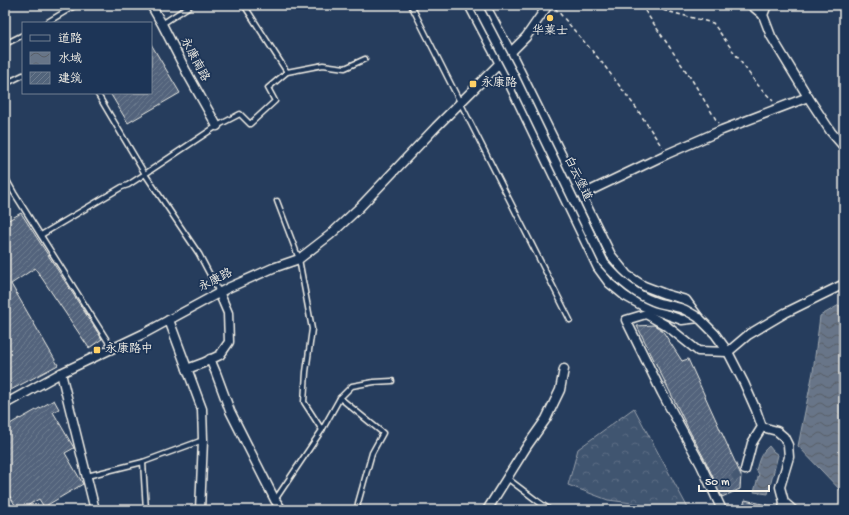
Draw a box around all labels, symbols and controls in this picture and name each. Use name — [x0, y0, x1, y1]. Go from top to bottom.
marker: 华莱士 — [545, 13, 555, 23]
legend — [22, 22, 152, 94]
place label: 华莱士 — [532, 24, 568, 39]
text: 道路 — [58, 32, 82, 47]
street label: 永康南路 — [177, 35, 212, 84]
text: 水域 — [58, 52, 82, 67]
text: 建筑 — [58, 72, 82, 87]
place label: 永康路 — [481, 76, 517, 91]
marker: 永康路 — [468, 79, 478, 89]
street label: 白云堡道 — [560, 154, 595, 204]
street label: 永康路 — [196, 266, 235, 295]
place label: 永康路中 — [105, 342, 153, 357]
marker: 永康路中 — [92, 345, 102, 355]
scale bar — [699, 467, 769, 493]
text: 50 m — [705, 476, 730, 490]

